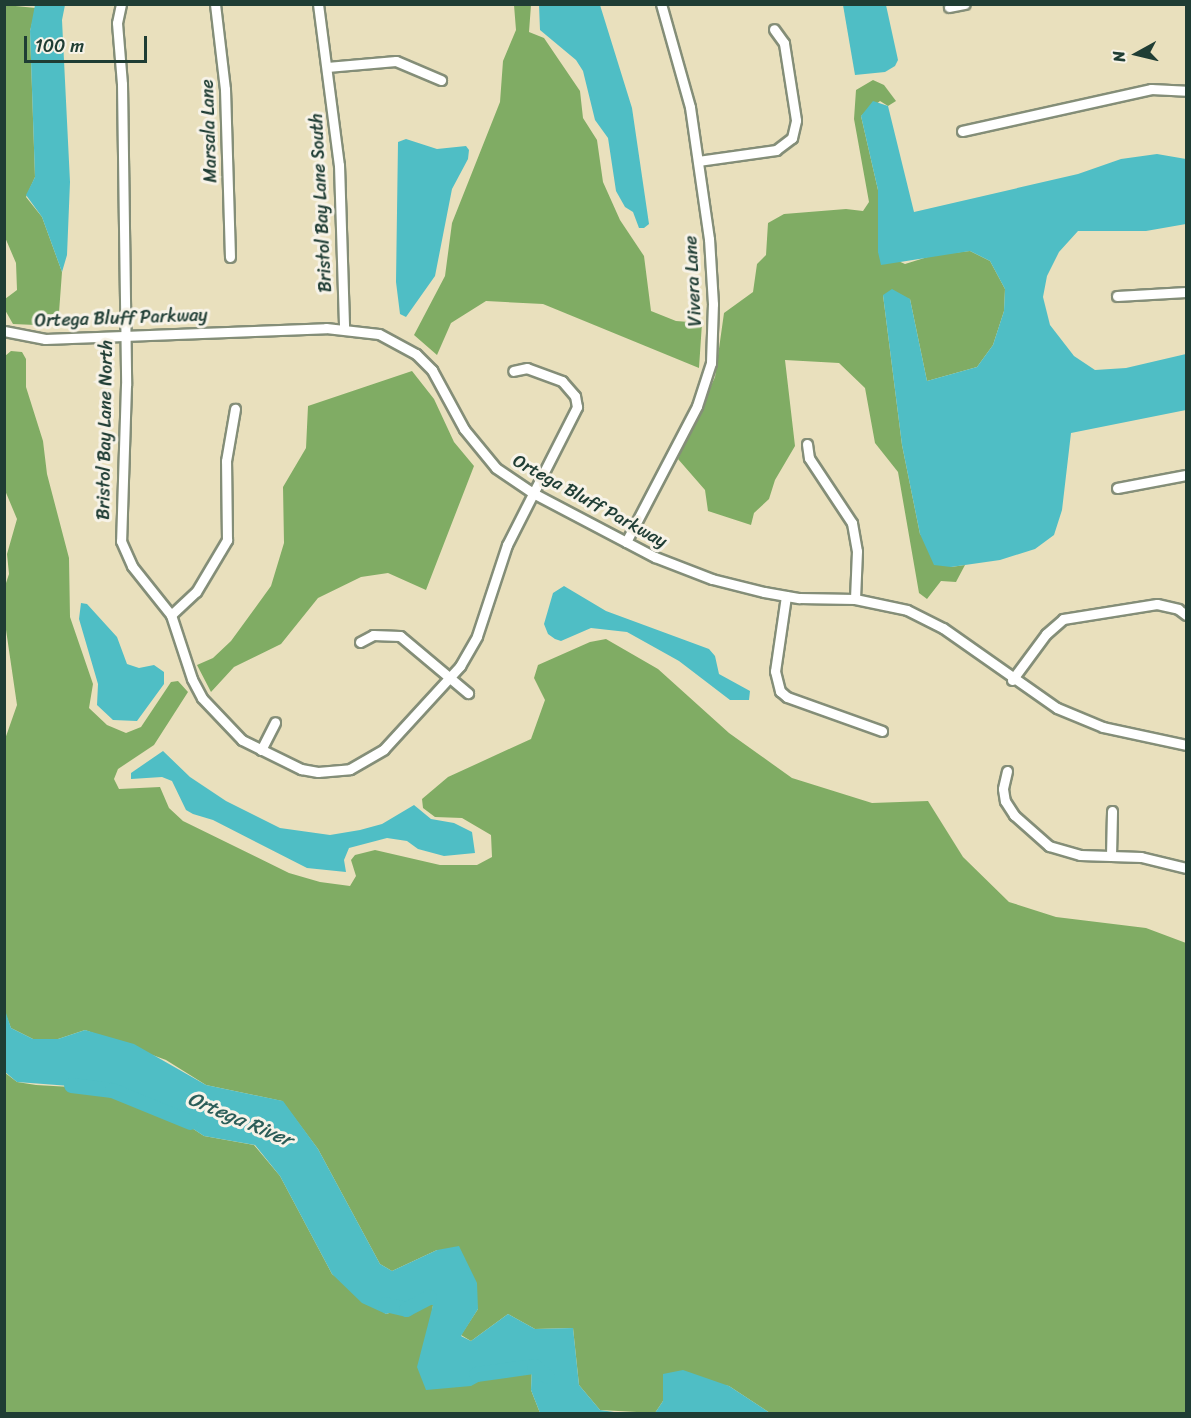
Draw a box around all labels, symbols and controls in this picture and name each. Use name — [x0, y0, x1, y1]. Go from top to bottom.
scale bar — [27, 24, 150, 62]
north arrow — [1107, 24, 1167, 84]
text: 100 m — [35, 30, 84, 62]
text: N — [1104, 49, 1134, 64]
street label: Marsala Lane — [196, 79, 222, 183]
street label: Bristol Bay Lane South — [305, 112, 337, 294]
street label: Vivera Lane — [680, 235, 706, 327]
street label: Ortega Bluff Parkway — [34, 304, 208, 332]
street label: Bristol Bay Lane North — [93, 340, 117, 520]
street label: Ortega Bluff Parkway — [509, 450, 671, 552]
water label: Ortega River — [184, 1086, 296, 1152]

